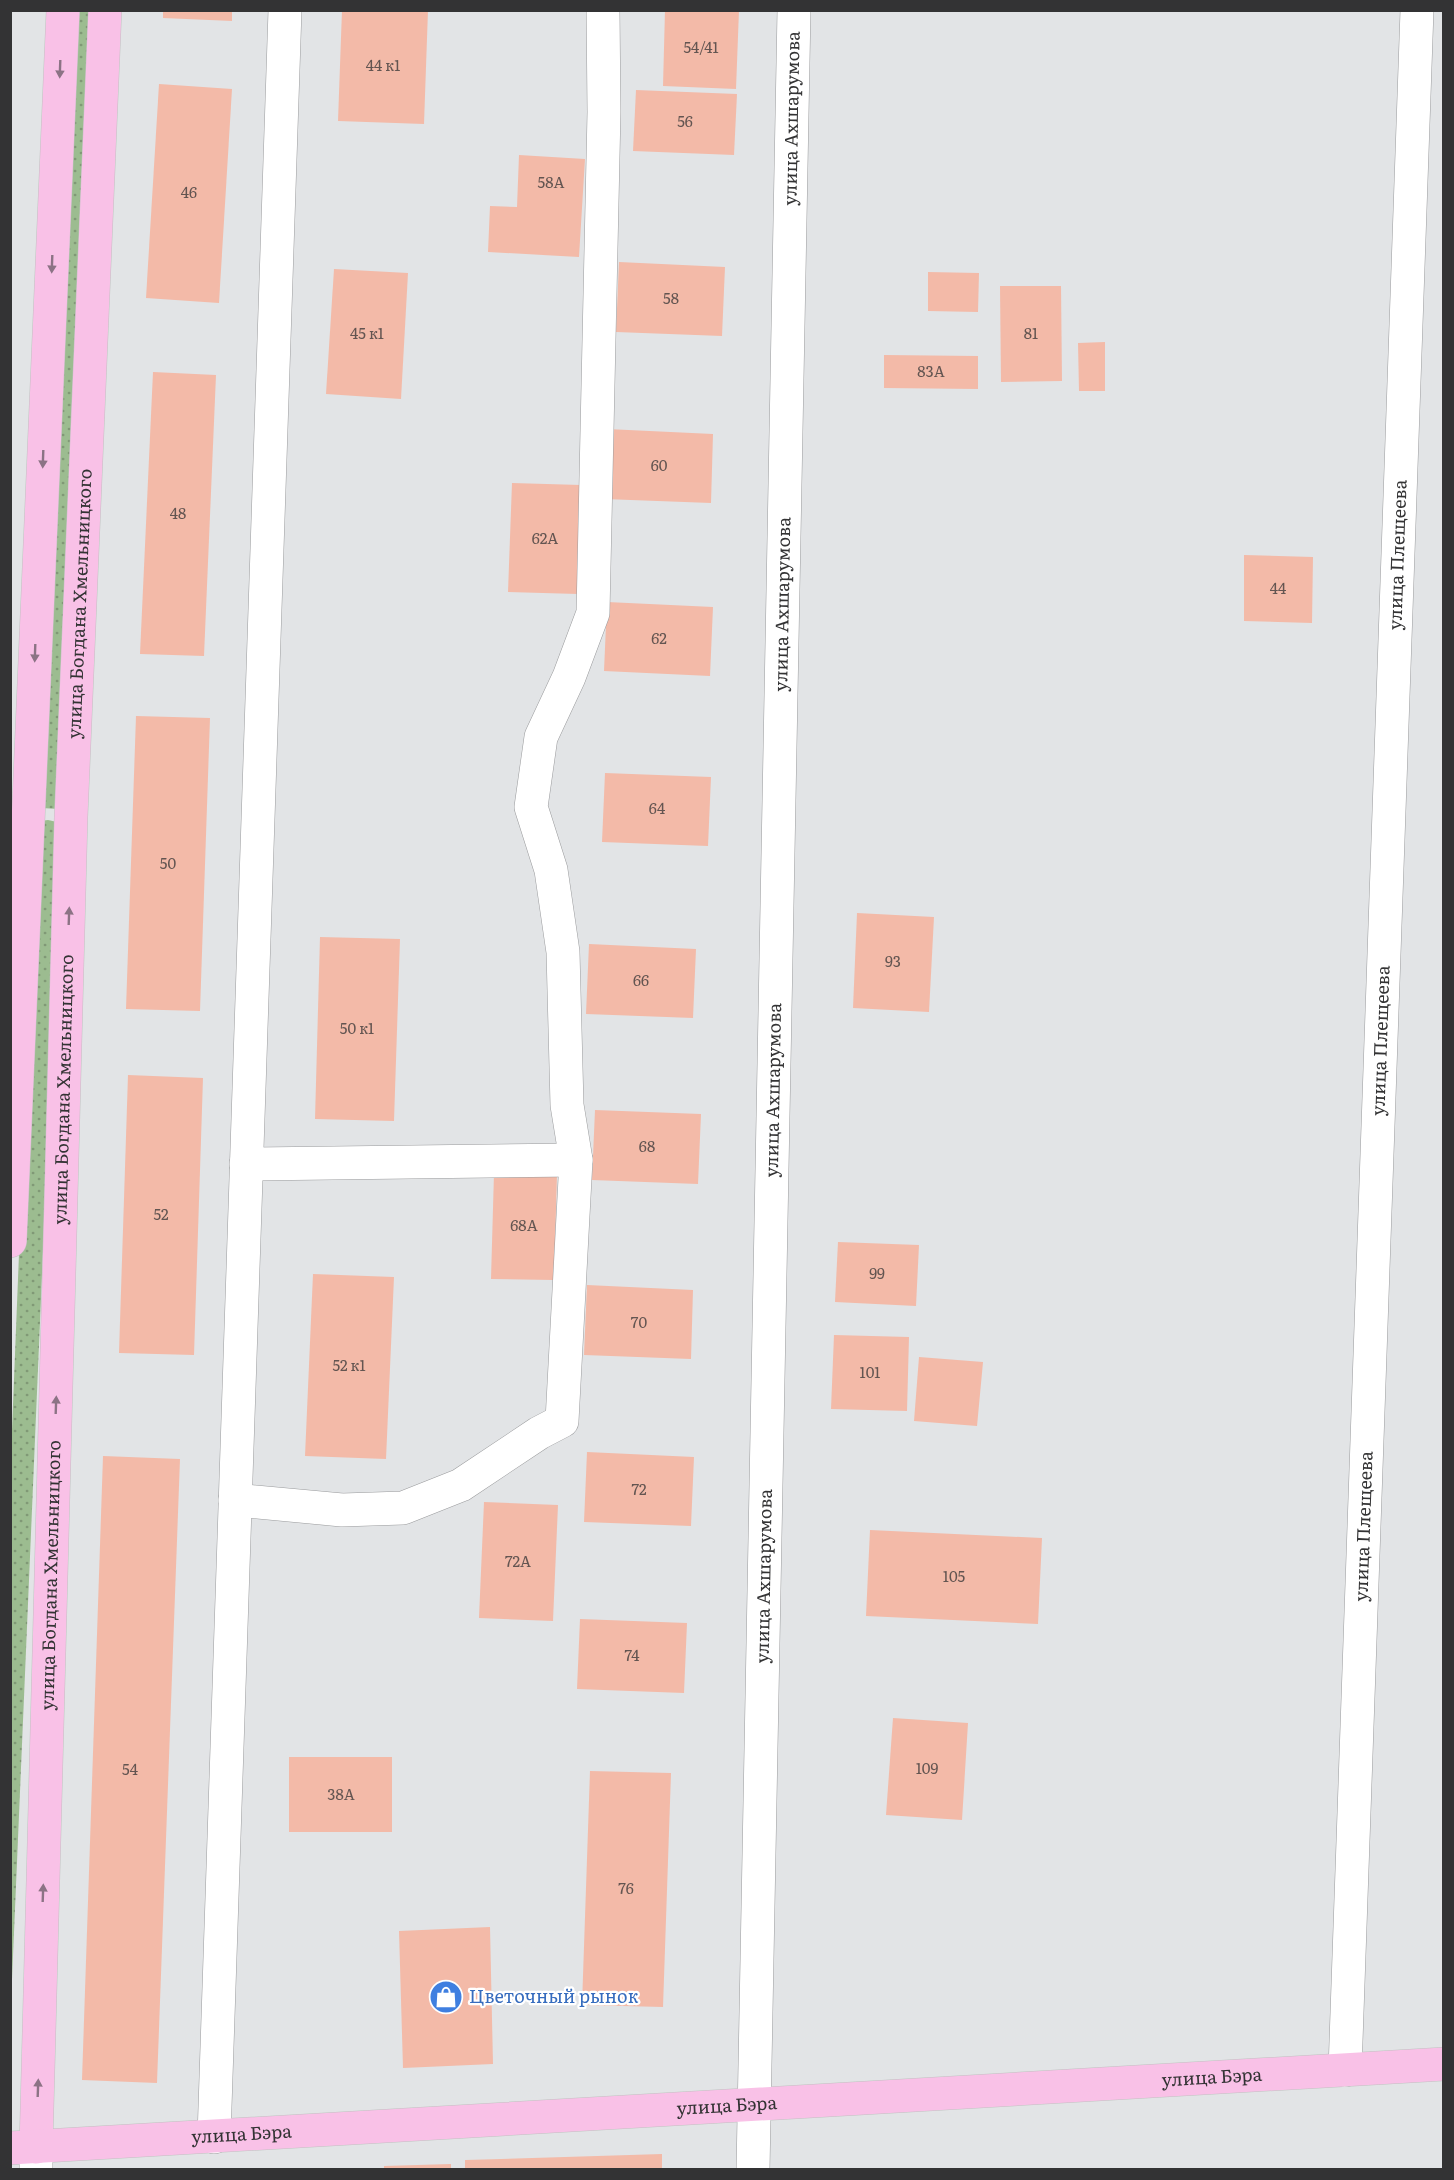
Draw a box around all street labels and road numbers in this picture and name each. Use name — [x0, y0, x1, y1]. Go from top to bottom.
street label: улица Ахшарумова — [775, 31, 806, 206]
street label: улица Богдана Хмельницкого — [59, 468, 98, 739]
street label: улица Плещеева — [1380, 479, 1413, 631]
street label: улица Ахшарумова — [766, 516, 796, 692]
street label: улица Богдана Хмельницкого — [45, 954, 79, 1225]
street label: улица Плещеева — [1363, 965, 1396, 1116]
street label: улица Ахшарумова — [757, 1002, 787, 1178]
street label: улица Богдана Хмельницкого — [32, 1440, 67, 1711]
street label: улица Плещеева — [1346, 1450, 1379, 1602]
street label: улица Ахшарумова — [748, 1488, 778, 1664]
street label: улица Бэра — [1161, 2060, 1263, 2093]
street label: улица Бэра — [676, 2088, 778, 2121]
street label: улица Бэра — [191, 2117, 293, 2149]

